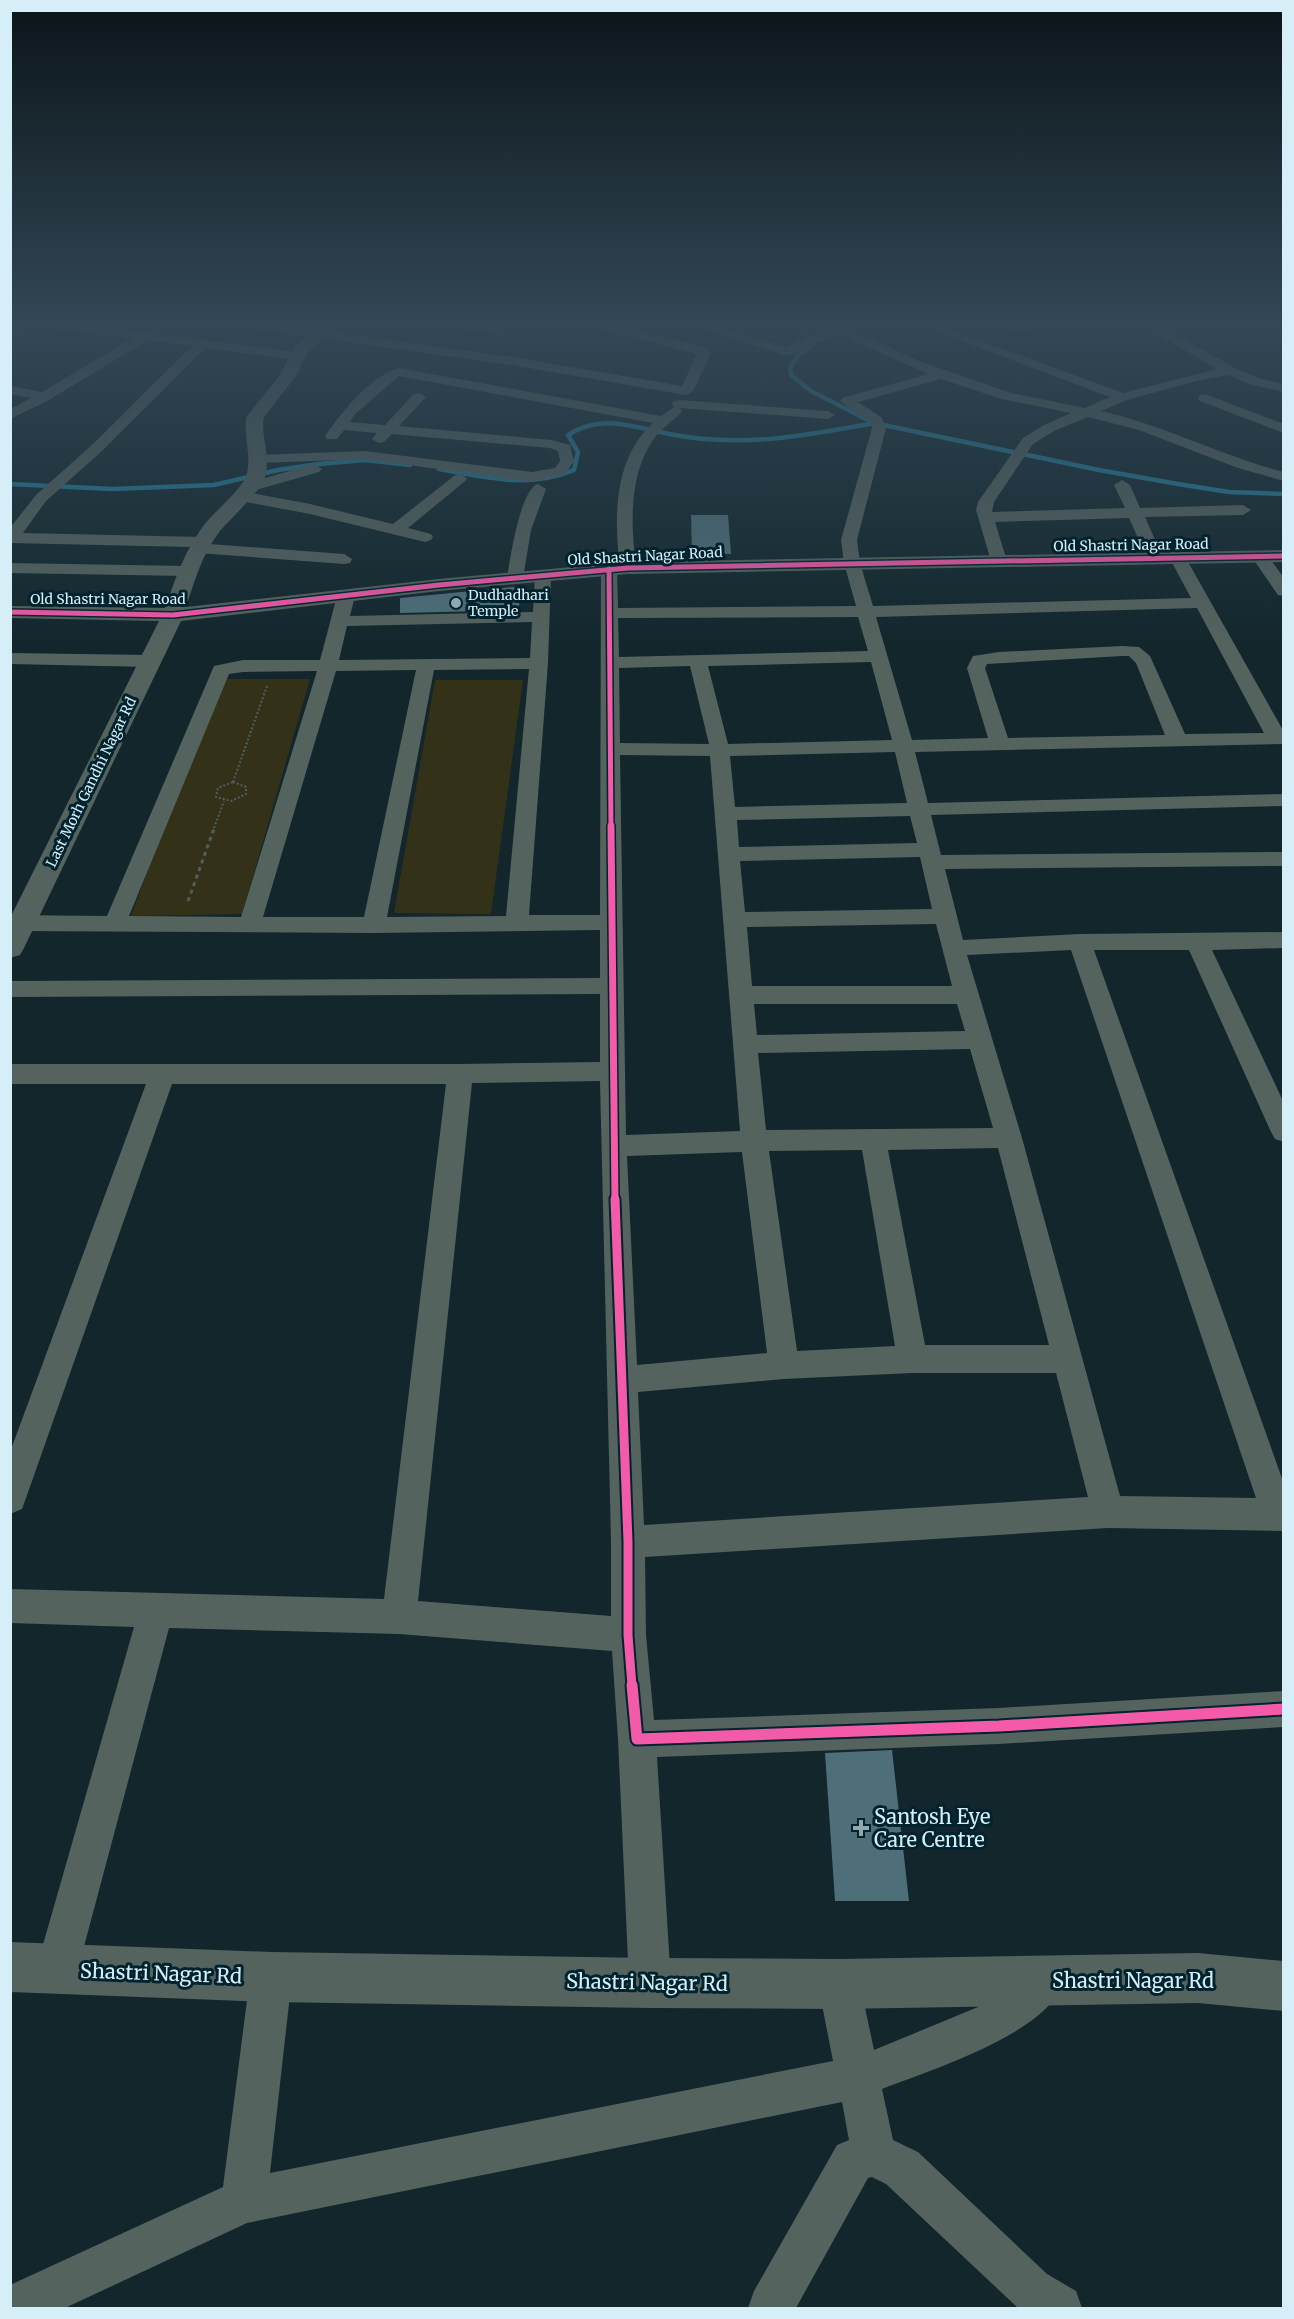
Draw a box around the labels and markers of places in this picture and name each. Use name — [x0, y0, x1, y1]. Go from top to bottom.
place label: Dudhadhari Temple — [468, 586, 549, 620]
marker: Dudhadhari Temple — [449, 596, 463, 610]
place label: Santosh Eye Care Centre — [874, 1804, 991, 1852]
marker: Santosh Eye Care Centre — [852, 1819, 870, 1837]

